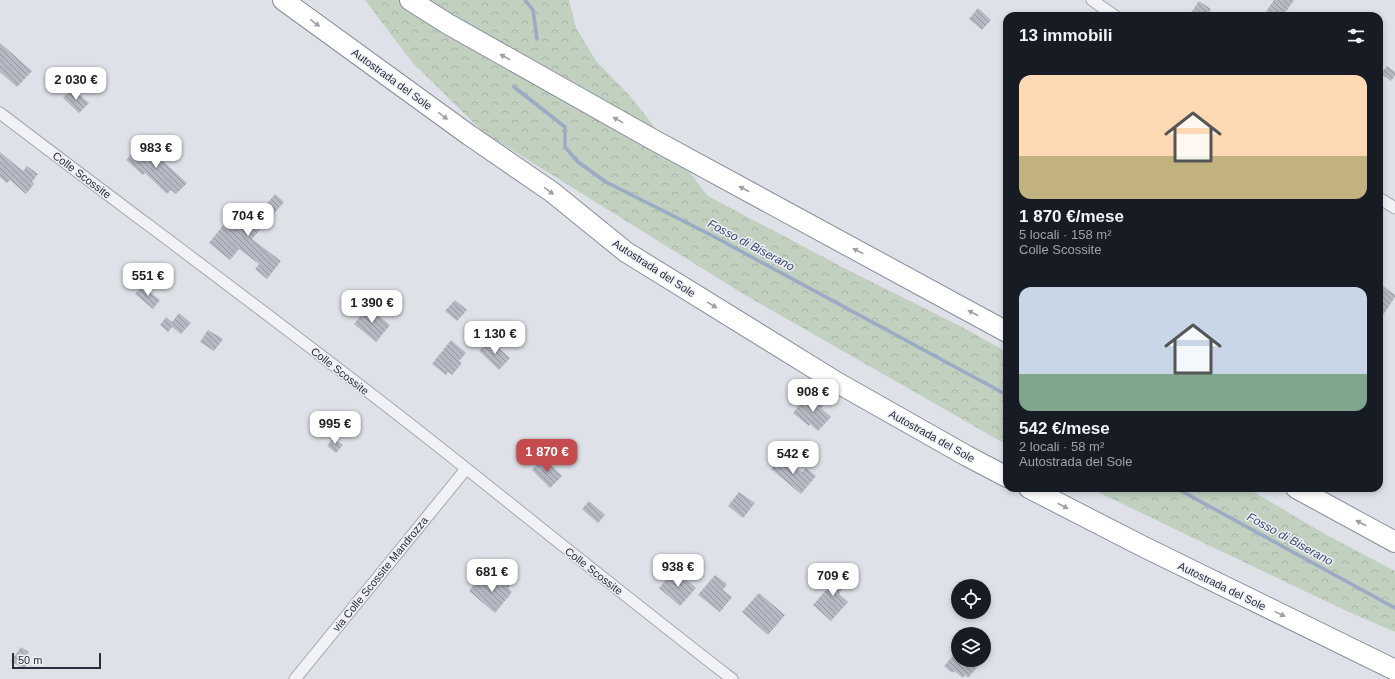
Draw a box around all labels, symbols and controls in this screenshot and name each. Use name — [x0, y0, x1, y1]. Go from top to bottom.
one-way arrow — [310, 19, 320, 27]
icon: filters — [1345, 25, 1367, 47]
text: 13 immobili — [1019, 26, 1113, 45]
street label: Autostrada del Sole — [350, 46, 434, 112]
one-way arrow — [499, 53, 511, 60]
pin: 2 030 € — [39, 67, 113, 101]
text: 2 030 € — [54, 72, 98, 87]
icon: home — [1157, 101, 1229, 173]
one-way arrow — [437, 112, 448, 120]
one-way arrow — [612, 117, 624, 124]
pin: 983 € — [128, 135, 184, 169]
text: 983 € — [140, 140, 172, 155]
street label: Colle Scossite — [51, 149, 113, 201]
one-way arrow — [738, 186, 750, 192]
one-way arrow — [544, 187, 554, 195]
pin: 704 € — [220, 203, 276, 237]
text: 1 870 €/mese — [1019, 207, 1124, 226]
text: 704 € — [232, 208, 264, 223]
water label: Fosso di Biserano — [705, 216, 797, 274]
text: 5 locali · 158 m² — [1019, 227, 1111, 242]
street label: Autostrada del Sole — [610, 237, 698, 299]
text: Colle Scossite — [1019, 242, 1101, 257]
one-way arrow — [853, 248, 864, 254]
pin: 551 € — [120, 263, 176, 297]
text: 551 € — [132, 268, 164, 283]
pin: 1 390 € — [335, 290, 409, 324]
text: 1 390 € — [350, 295, 394, 310]
one-way arrow — [706, 302, 718, 309]
one-way arrow — [967, 310, 979, 316]
icon: home — [1157, 313, 1229, 385]
pin: 1 130 € — [458, 321, 532, 355]
text: 1 130 € — [473, 326, 517, 341]
street label: Colle Scossite — [309, 345, 371, 397]
pin: 908 € — [785, 379, 841, 413]
text: 908 € — [797, 384, 829, 399]
street label: Autostrada del Sole — [887, 407, 977, 465]
pin: 995 € — [307, 411, 363, 445]
text: 995 € — [319, 416, 351, 431]
text: 542 €/mese — [1019, 419, 1110, 438]
pin: 1 870 € — [510, 439, 584, 473]
text: 2 locali · 58 m² — [1019, 439, 1104, 454]
pin: 542 € — [765, 441, 821, 475]
text: 1 870 € — [525, 444, 569, 459]
text: 542 € — [777, 446, 809, 461]
text: Autostrada del Sole — [1019, 454, 1132, 469]
one-way arrow — [1058, 503, 1069, 509]
water label: Fosso di Biserano — [1245, 510, 1336, 569]
street label: via Colle Scossite Mandrozza — [330, 513, 431, 634]
one-way arrow — [1355, 520, 1367, 526]
street label: Colle Scossite — [563, 545, 625, 597]
pin: 938 € — [650, 554, 706, 588]
pin: 681 € — [464, 559, 520, 593]
text: 938 € — [662, 559, 694, 574]
street label: Autostrada del Sole — [1176, 560, 1268, 612]
pin: 709 € — [805, 563, 861, 597]
text: 681 € — [476, 564, 508, 579]
text: 709 € — [817, 568, 849, 583]
map controls — [951, 579, 991, 667]
button: locate — [951, 579, 991, 619]
one-way arrow — [1274, 611, 1286, 617]
button: layers — [951, 627, 991, 667]
scale bar — [12, 651, 101, 670]
text: 50 m — [18, 654, 42, 666]

